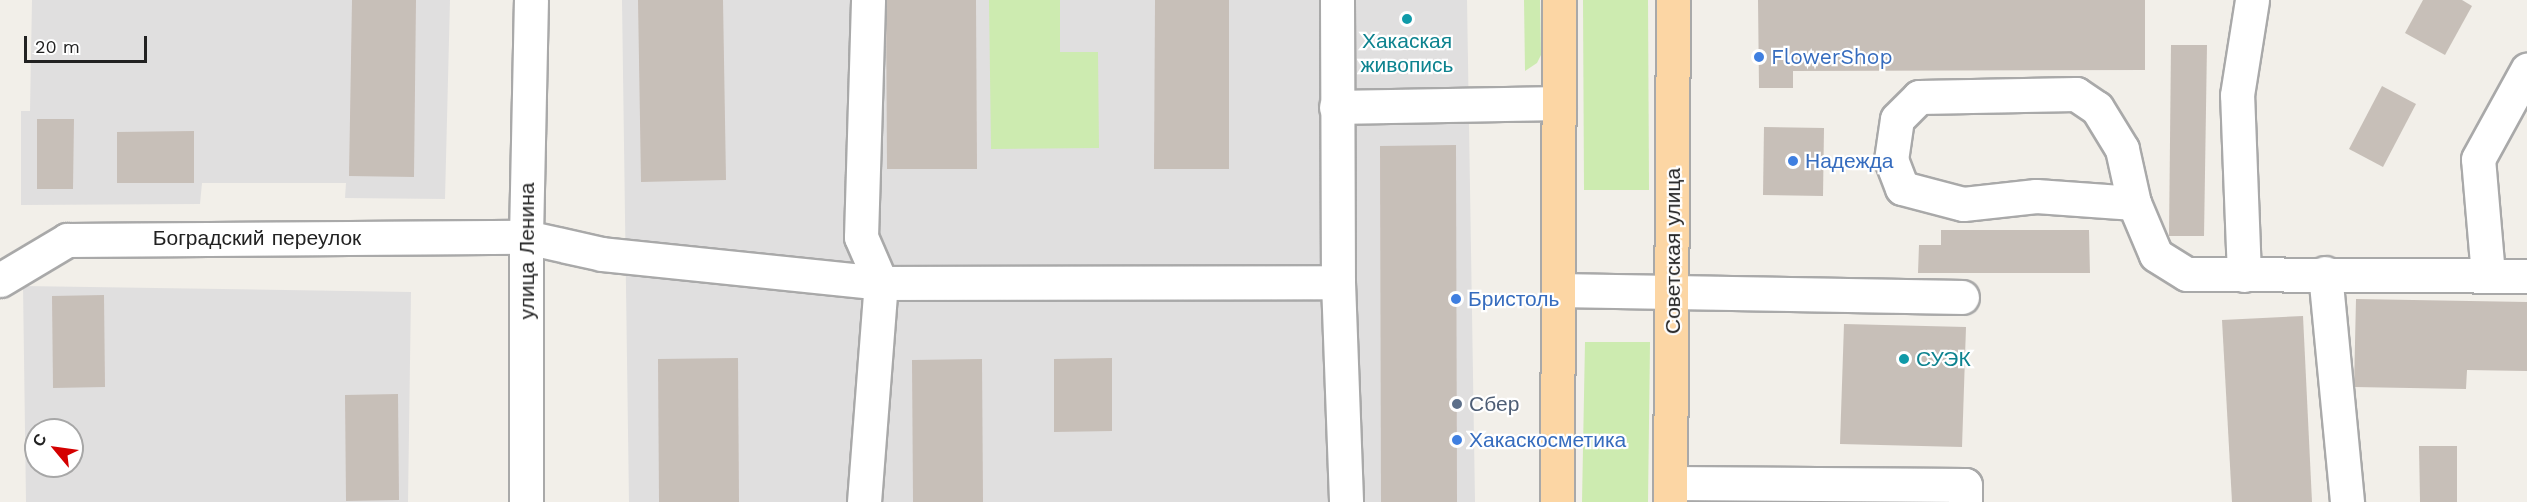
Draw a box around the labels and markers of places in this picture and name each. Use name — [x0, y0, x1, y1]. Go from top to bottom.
marker: Хакаская живопись — [1400, 12, 1414, 26]
place label: Хакаская живопись — [1361, 28, 1453, 78]
place label: FlowerShop — [1771, 44, 1893, 70]
marker: FlowerShop — [1752, 50, 1766, 64]
place label: Надежда — [1805, 148, 1894, 174]
marker: Надежда — [1786, 154, 1800, 168]
place label: Бристоль — [1468, 286, 1559, 312]
marker: Бристоль — [1449, 292, 1463, 306]
place label: СУЭК — [1916, 346, 1971, 372]
marker: СУЭК — [1897, 352, 1911, 366]
place label: Сбер — [1469, 391, 1519, 417]
marker: Сбер — [1450, 397, 1464, 411]
place label: Хакаскосметика — [1469, 427, 1626, 453]
marker: Хакаскосметика — [1450, 433, 1464, 447]

